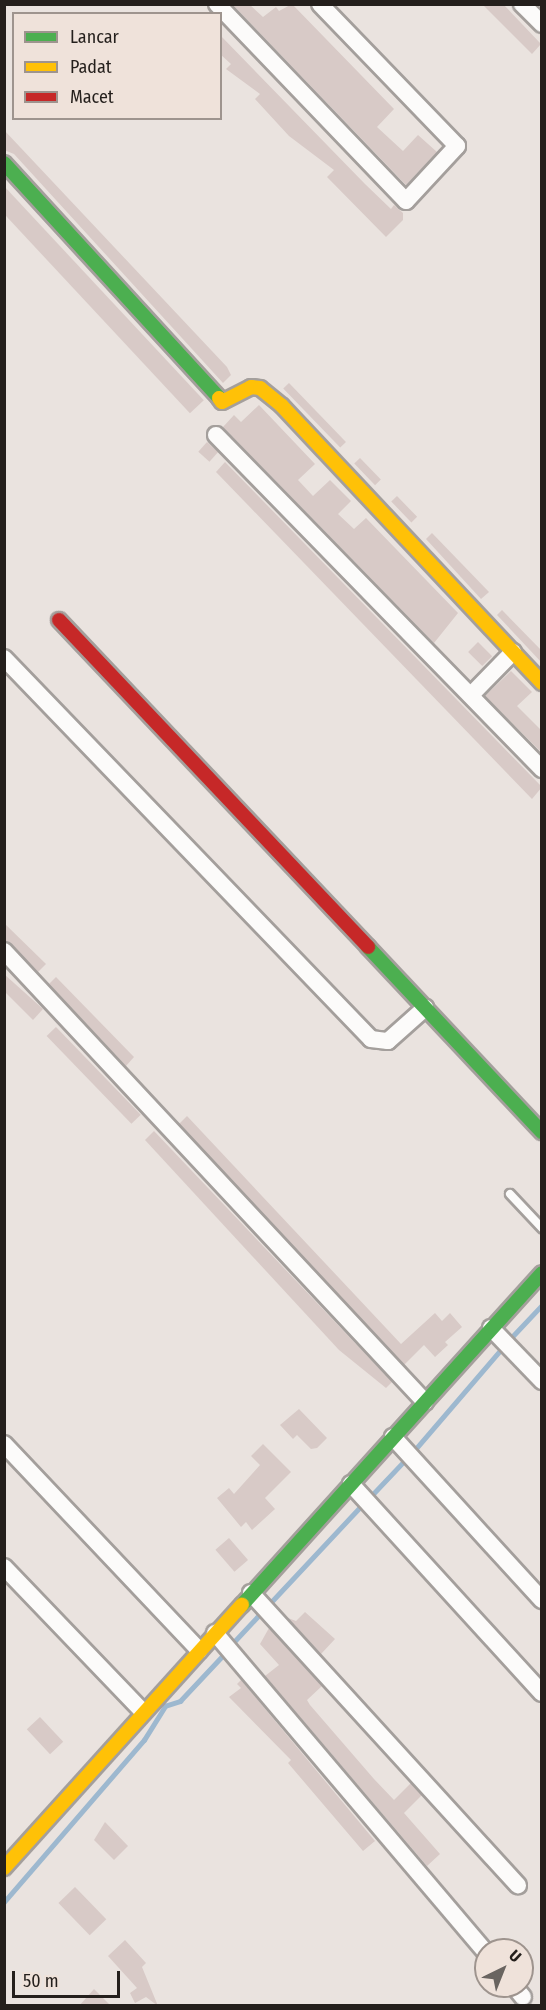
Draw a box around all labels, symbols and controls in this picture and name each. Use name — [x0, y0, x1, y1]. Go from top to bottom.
legend — [12, 12, 222, 120]
text: Lancar — [70, 26, 119, 48]
text: Padat — [70, 56, 112, 78]
text: Macet — [70, 86, 114, 108]
north arrow — [474, 1938, 534, 1998]
text: U — [505, 1946, 525, 1966]
scale bar — [15, 1959, 123, 1997]
text: 50 m — [23, 1970, 59, 1992]

